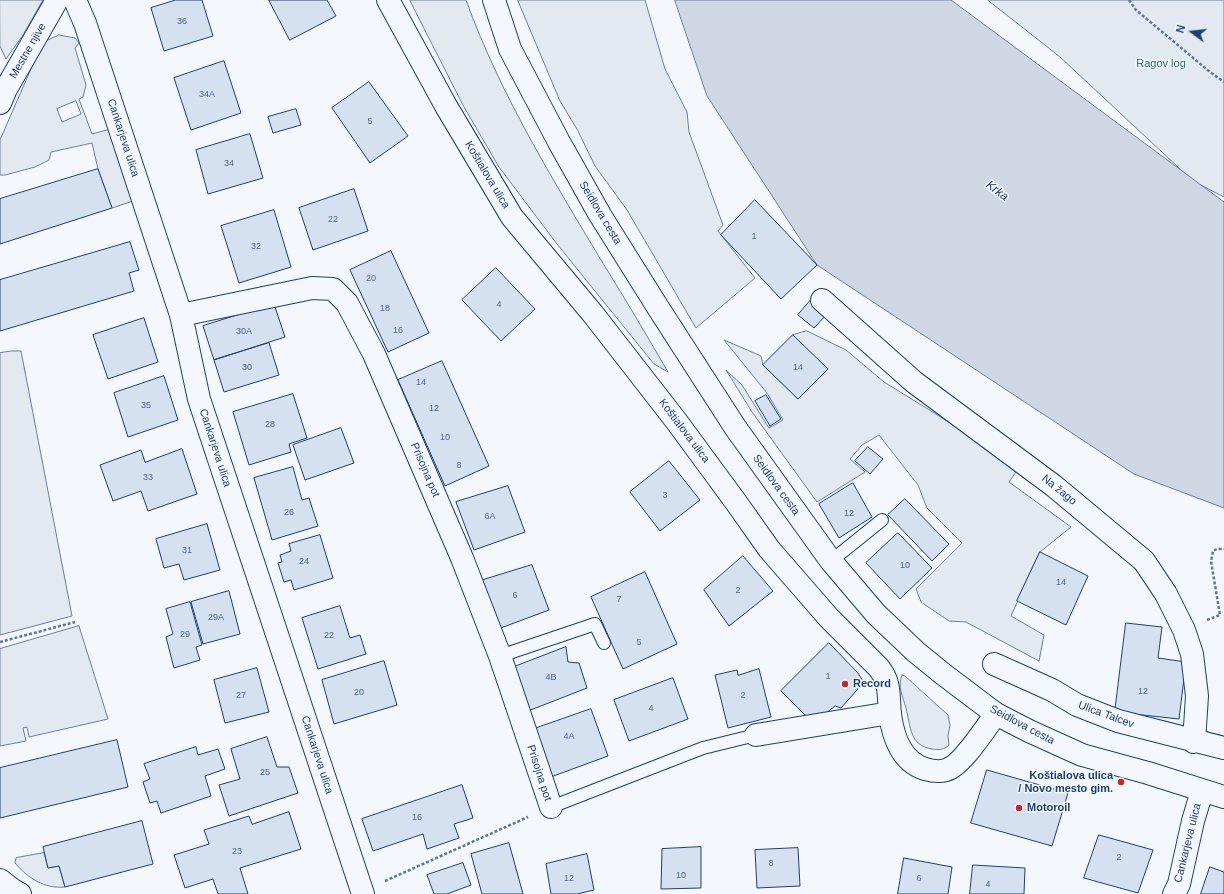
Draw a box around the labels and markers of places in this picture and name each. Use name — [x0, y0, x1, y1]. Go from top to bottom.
place label: Record — [853, 677, 891, 691]
marker: Record — [840, 679, 850, 689]
place label: Koštialova ulica / Novo mesto gim. — [1018, 769, 1113, 795]
marker: Koštialova ulica / Novo mesto gim. — [1116, 777, 1126, 787]
place label: Motoroil — [1027, 801, 1070, 815]
marker: Motoroil — [1014, 803, 1024, 813]

